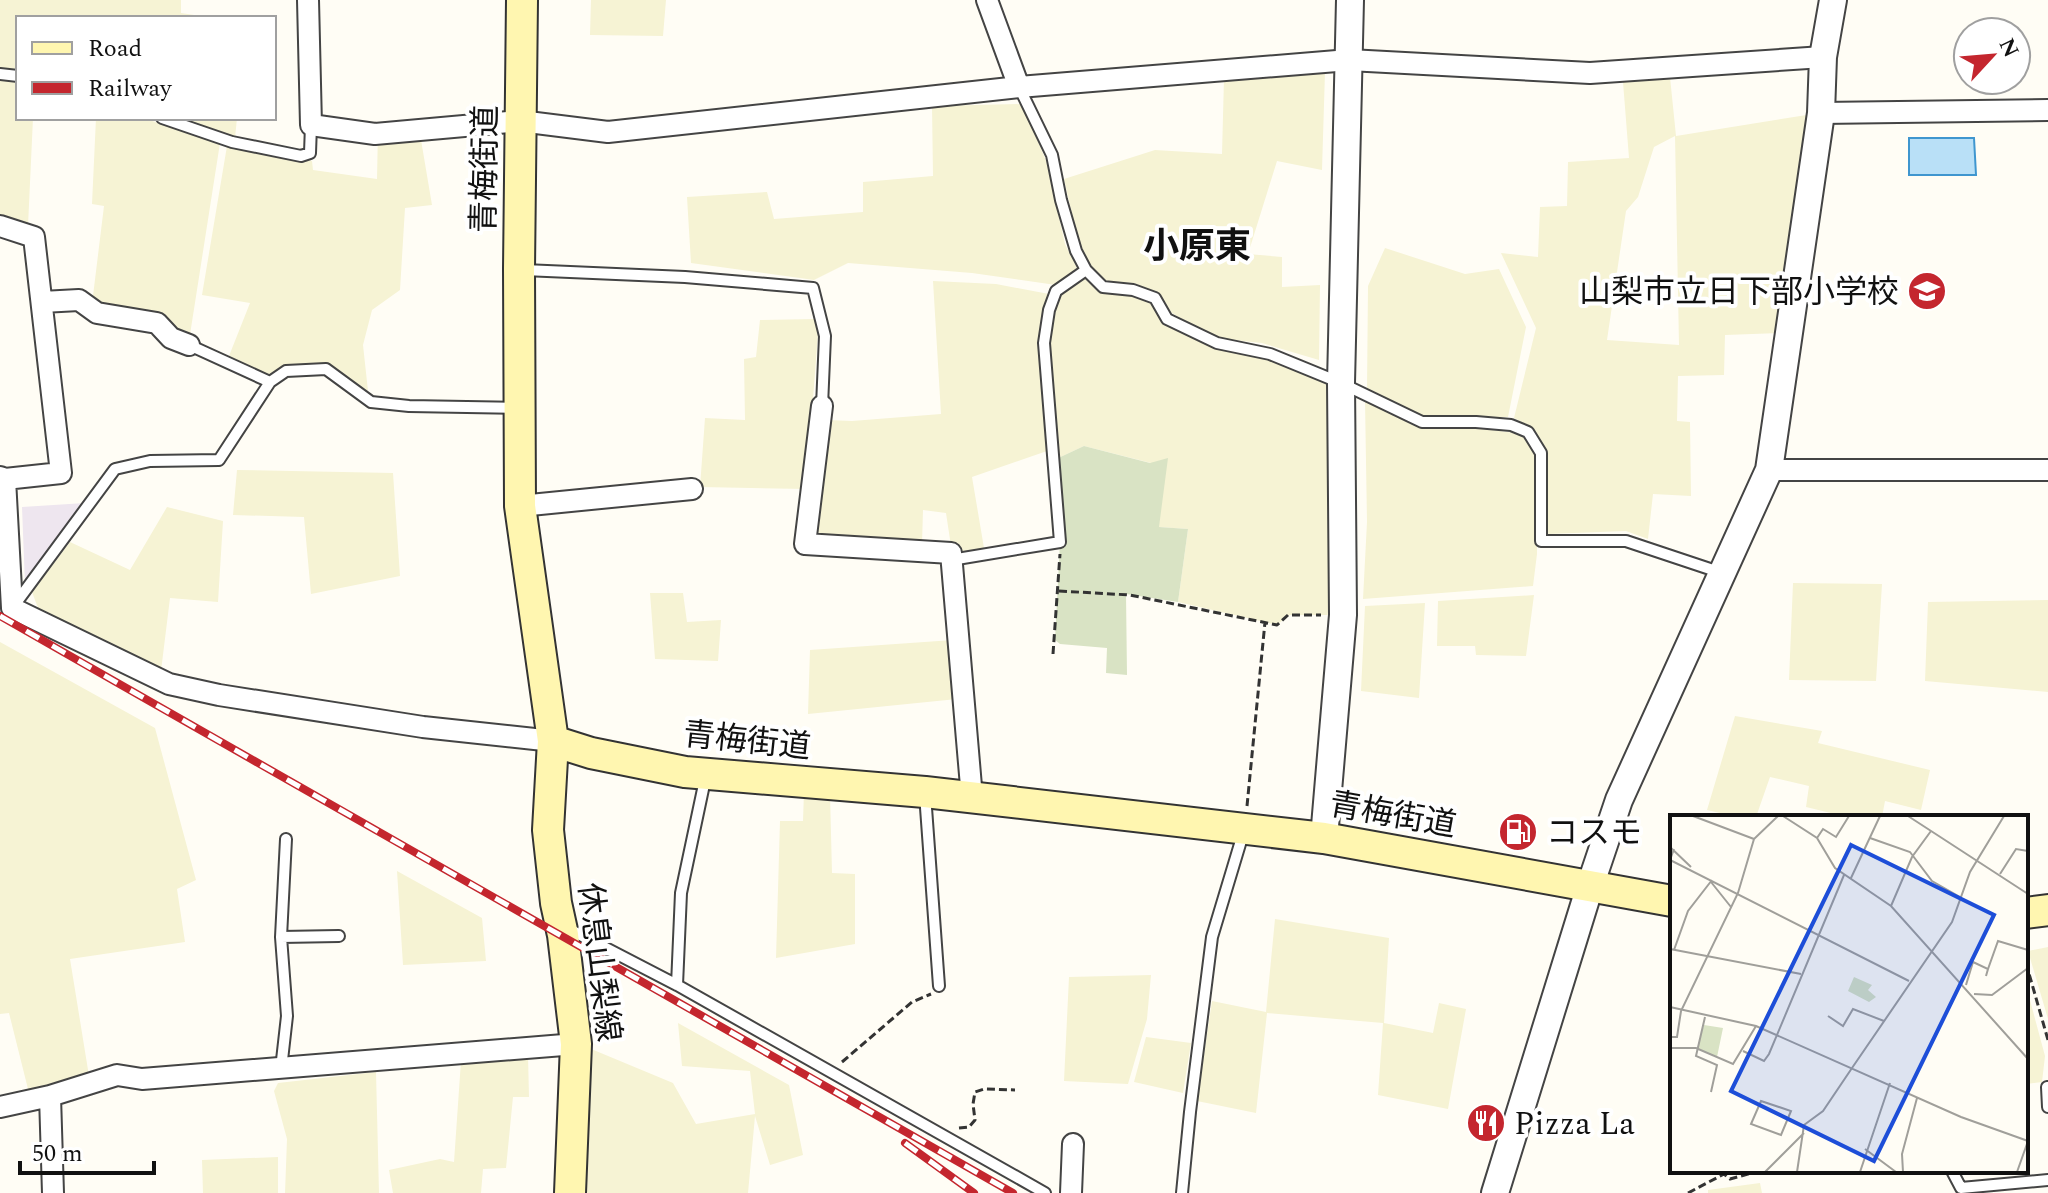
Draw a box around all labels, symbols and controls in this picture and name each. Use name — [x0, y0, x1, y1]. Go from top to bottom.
legend — [16, 16, 276, 120]
north arrow — [1952, 16, 2032, 96]
text: Road — [88, 31, 142, 67]
text: N — [1990, 33, 2027, 63]
text: Railway — [88, 71, 173, 107]
street label: 青梅街道 — [460, 105, 511, 233]
district label: 小原東 — [1143, 220, 1251, 275]
place label: 山梨市立日下部小学校 — [1579, 268, 1899, 317]
school or university icon: 山梨市立日下部小学校 — [1906, 270, 1948, 312]
street label: 青梅街道 — [681, 710, 813, 773]
street label: 青梅街道 — [1325, 780, 1460, 851]
place label: コスモ — [1546, 809, 1642, 858]
fuel station icon: コスモ — [1497, 811, 1539, 853]
inset map — [1670, 815, 2028, 1173]
street label: 休息山梨線 — [564, 880, 633, 1045]
place label: Pizza La — [1514, 1100, 1635, 1149]
restaurant icon: Pizza La — [1465, 1102, 1507, 1144]
scale bar — [20, 1125, 154, 1175]
text: 50 m — [32, 1136, 83, 1172]

